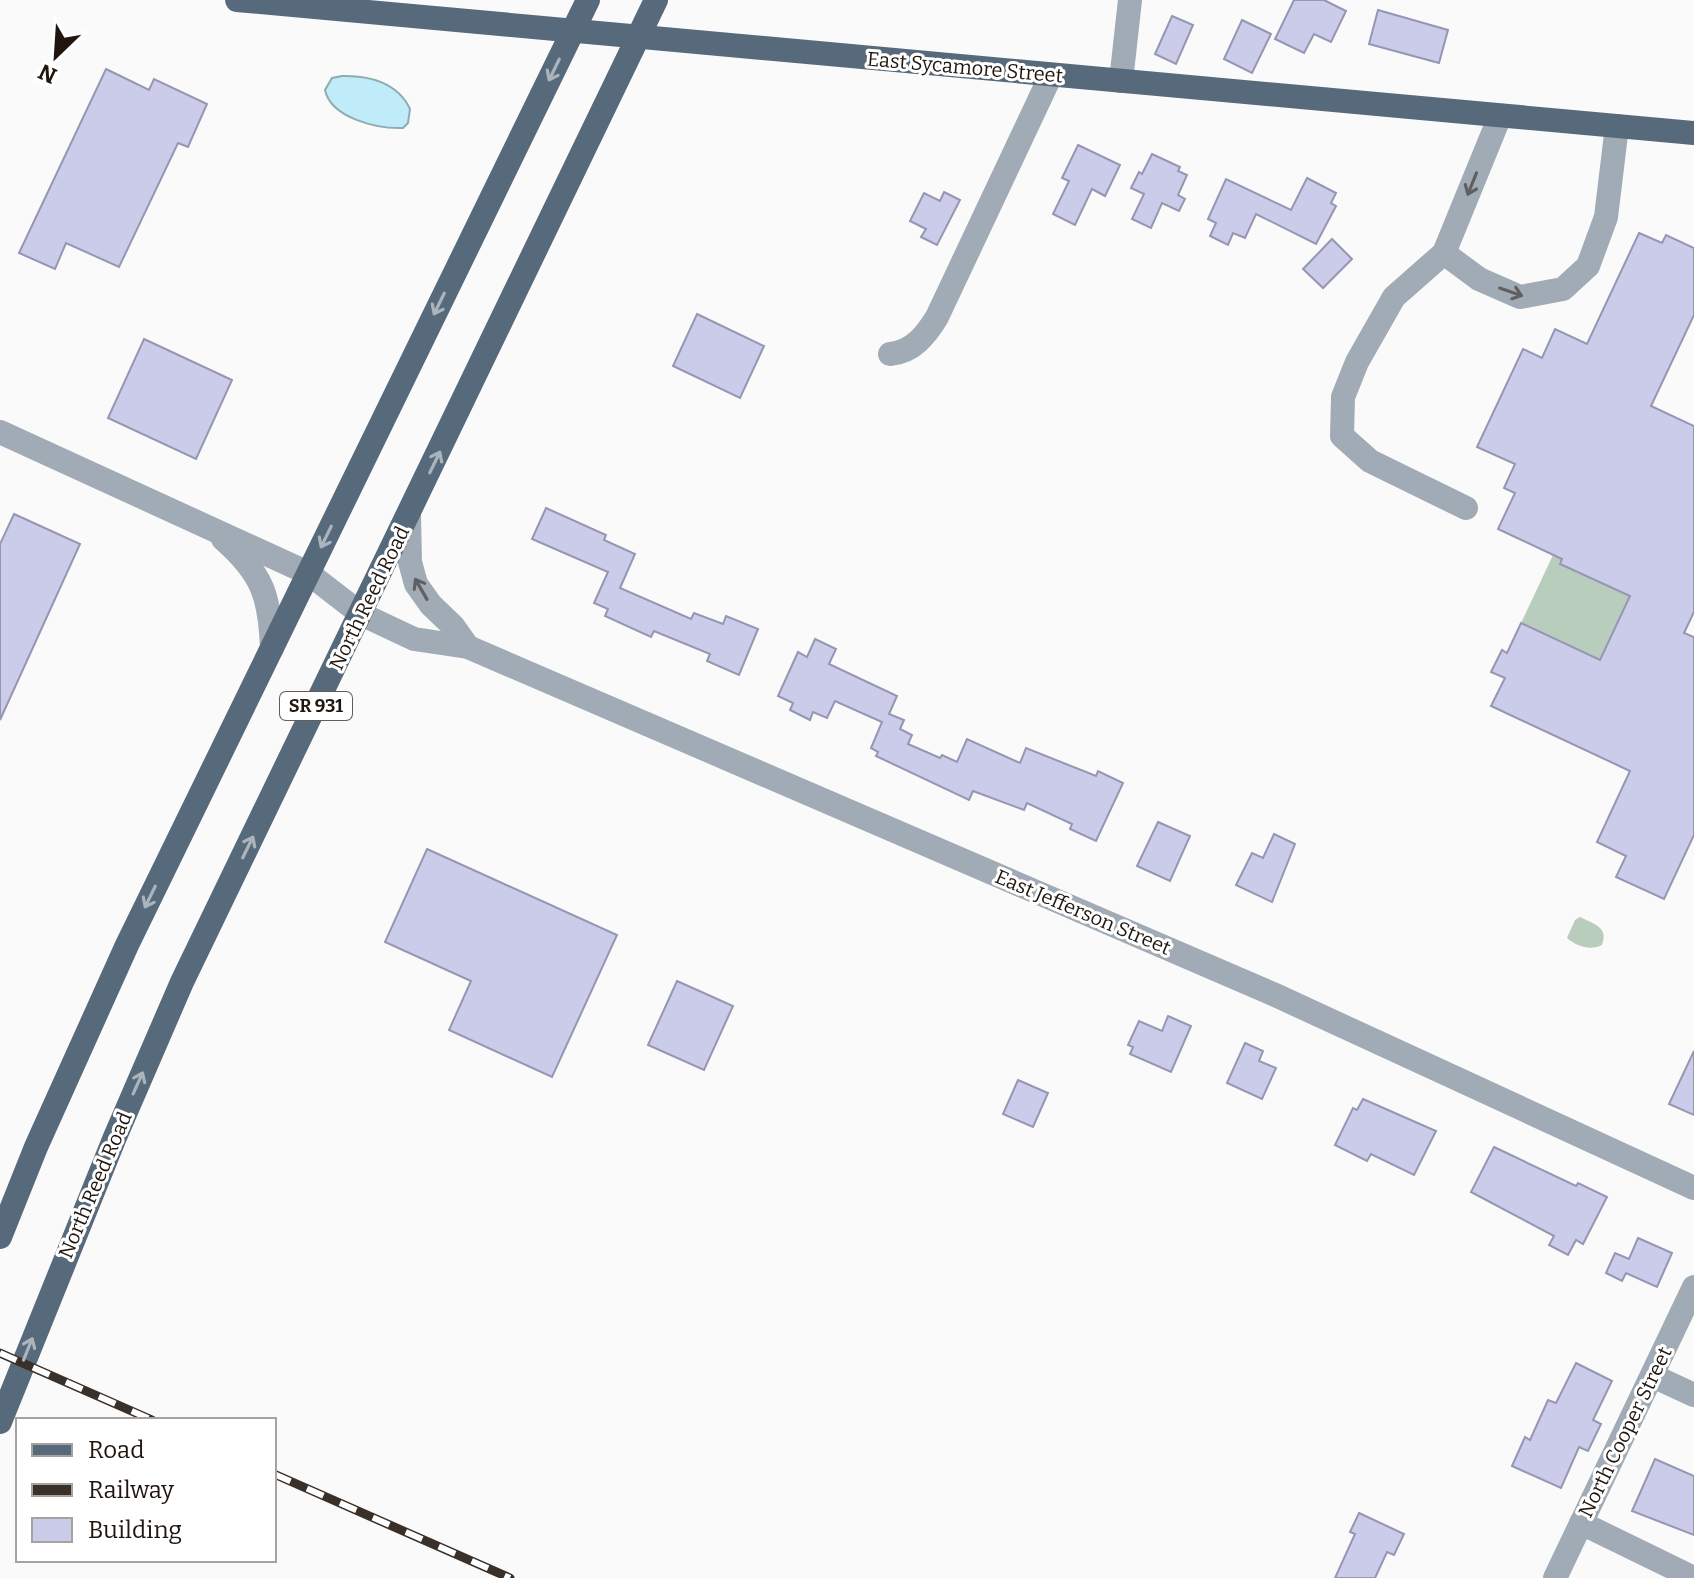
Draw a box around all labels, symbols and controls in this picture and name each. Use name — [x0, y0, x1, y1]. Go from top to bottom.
north arrow — [16, 16, 96, 96]
street label: East Sycamore Street — [866, 46, 1064, 88]
text: N — [34, 58, 61, 89]
one-way arrow — [546, 58, 561, 82]
one-way arrow — [1464, 171, 1478, 196]
one-way arrow — [1498, 285, 1523, 300]
one-way arrow — [431, 291, 447, 315]
one-way arrow — [428, 451, 443, 475]
street label: North Reed Road — [324, 522, 414, 674]
one-way arrow — [318, 525, 333, 549]
one-way arrow — [413, 578, 429, 601]
road number: SR 931 — [280, 692, 352, 720]
one-way arrow — [240, 836, 256, 860]
street label: East Jefferson Street — [992, 864, 1174, 960]
one-way arrow — [142, 884, 157, 908]
one-way arrow — [132, 1071, 147, 1096]
street label: North Reed Road — [53, 1108, 137, 1262]
one-way arrow — [21, 1337, 36, 1362]
street label: North Cooper Street — [1573, 1343, 1677, 1521]
legend — [16, 1418, 276, 1562]
text: Road — [88, 1436, 144, 1464]
text: Railway — [88, 1476, 174, 1504]
text: Building — [88, 1516, 182, 1544]

